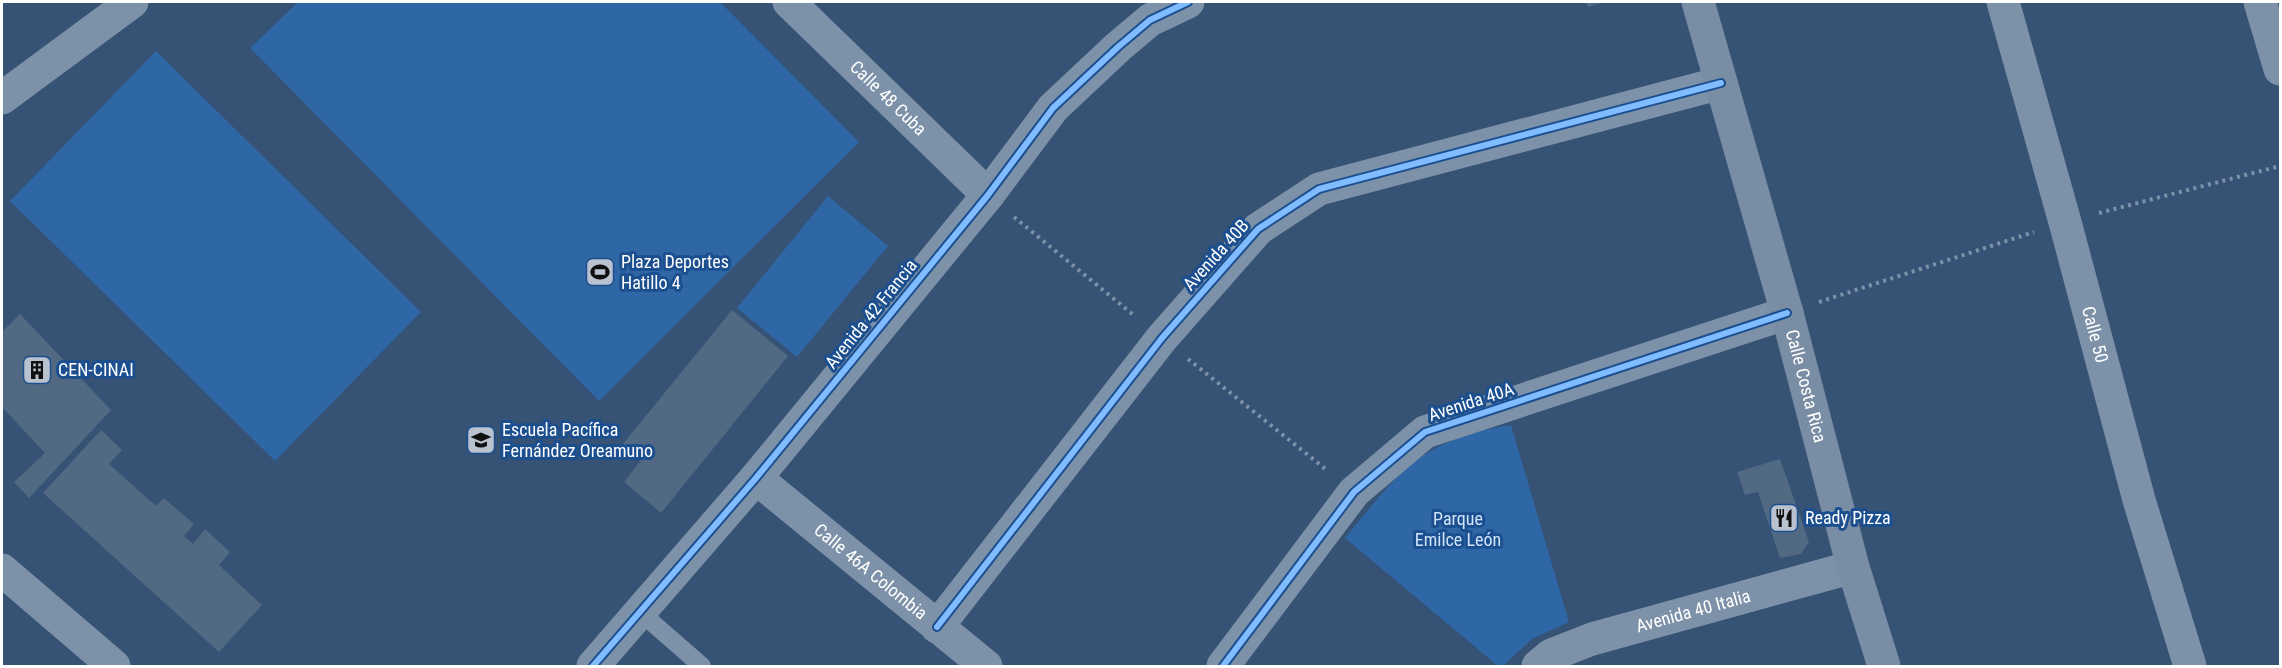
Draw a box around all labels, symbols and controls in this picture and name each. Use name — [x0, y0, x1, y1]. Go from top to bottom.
street label: Calle 48 Cuba — [846, 56, 931, 139]
street label: Avenida 40B — [1178, 215, 1253, 294]
place label: Plaza Deportes Hatillo 4 — [621, 251, 729, 293]
street label: Avenida 42 Francia — [820, 255, 921, 373]
sports icon: Plaza Deportes Hatillo 4 — [584, 256, 616, 288]
street label: Calle 50 — [2078, 304, 2113, 365]
street label: Calle Costa Rica — [1782, 327, 1831, 445]
building icon: CEN-CINAI — [21, 354, 53, 386]
place label: CEN-CINAI — [58, 359, 134, 380]
street label: Avenida 40A — [1425, 378, 1517, 425]
place label: Escuela Pacífica Fernández Oreamuno — [502, 419, 653, 461]
school or university icon: Escuela Pacífica Fernández Oreamuno — [465, 424, 497, 456]
restaurant icon: Ready Pizza — [1768, 502, 1800, 534]
place label: Ready Pizza — [1805, 507, 1891, 528]
park label: Parque Emilce León — [1415, 508, 1501, 550]
street label: Calle 46A Colombia — [810, 519, 932, 624]
street label: Avenida 40 Italia — [1633, 585, 1753, 636]

